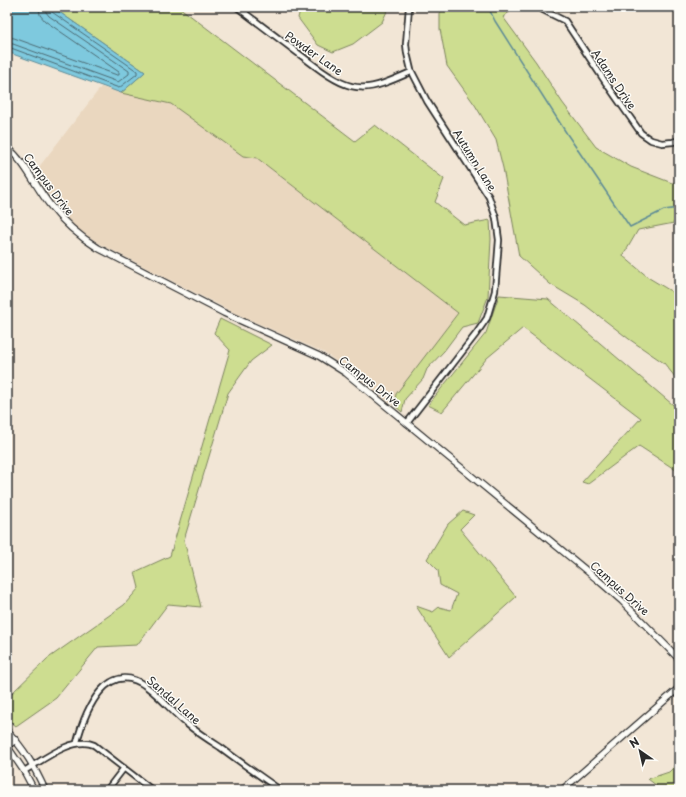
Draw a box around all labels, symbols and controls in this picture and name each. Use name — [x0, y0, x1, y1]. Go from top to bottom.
street label: Powder Lane — [282, 27, 346, 79]
street label: Adams Drive — [588, 46, 641, 113]
street label: Autumn Lane — [449, 126, 501, 194]
street label: Campus Drive — [20, 149, 78, 219]
street label: Campus Drive — [335, 351, 405, 411]
street label: Campus Drive — [587, 557, 653, 619]
street label: Sandal Lane — [143, 672, 205, 728]
north arrow — [620, 731, 660, 771]
text: N — [626, 733, 643, 752]

